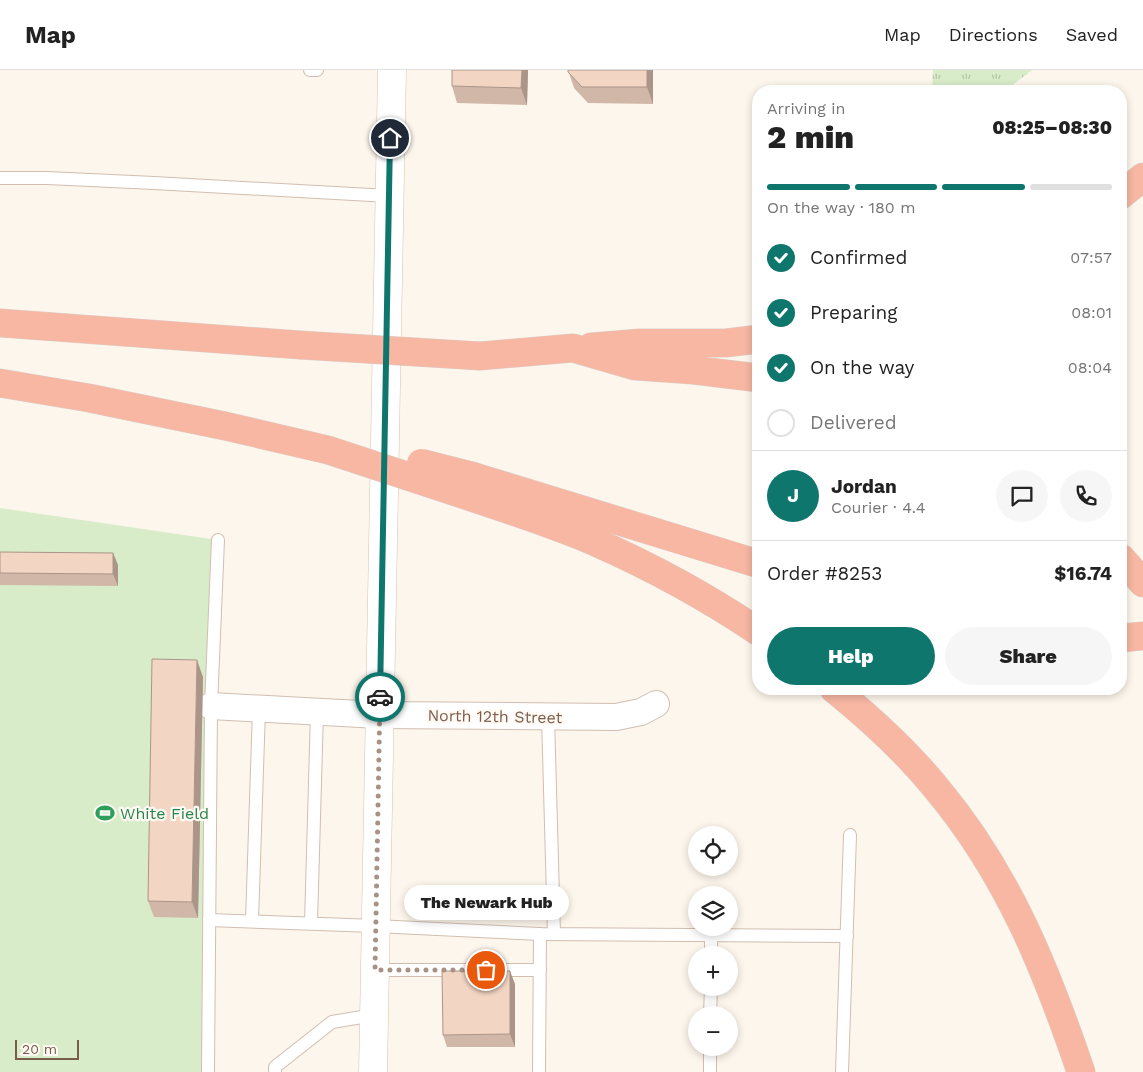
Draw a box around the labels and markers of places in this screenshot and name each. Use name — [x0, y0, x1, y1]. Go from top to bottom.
pin — [369, 117, 411, 159]
sports icon: White Field — [94, 802, 116, 824]
place label: White Field — [120, 804, 209, 823]
callout: The Newark Hub — [404, 885, 568, 920]
pin — [465, 949, 507, 991]

